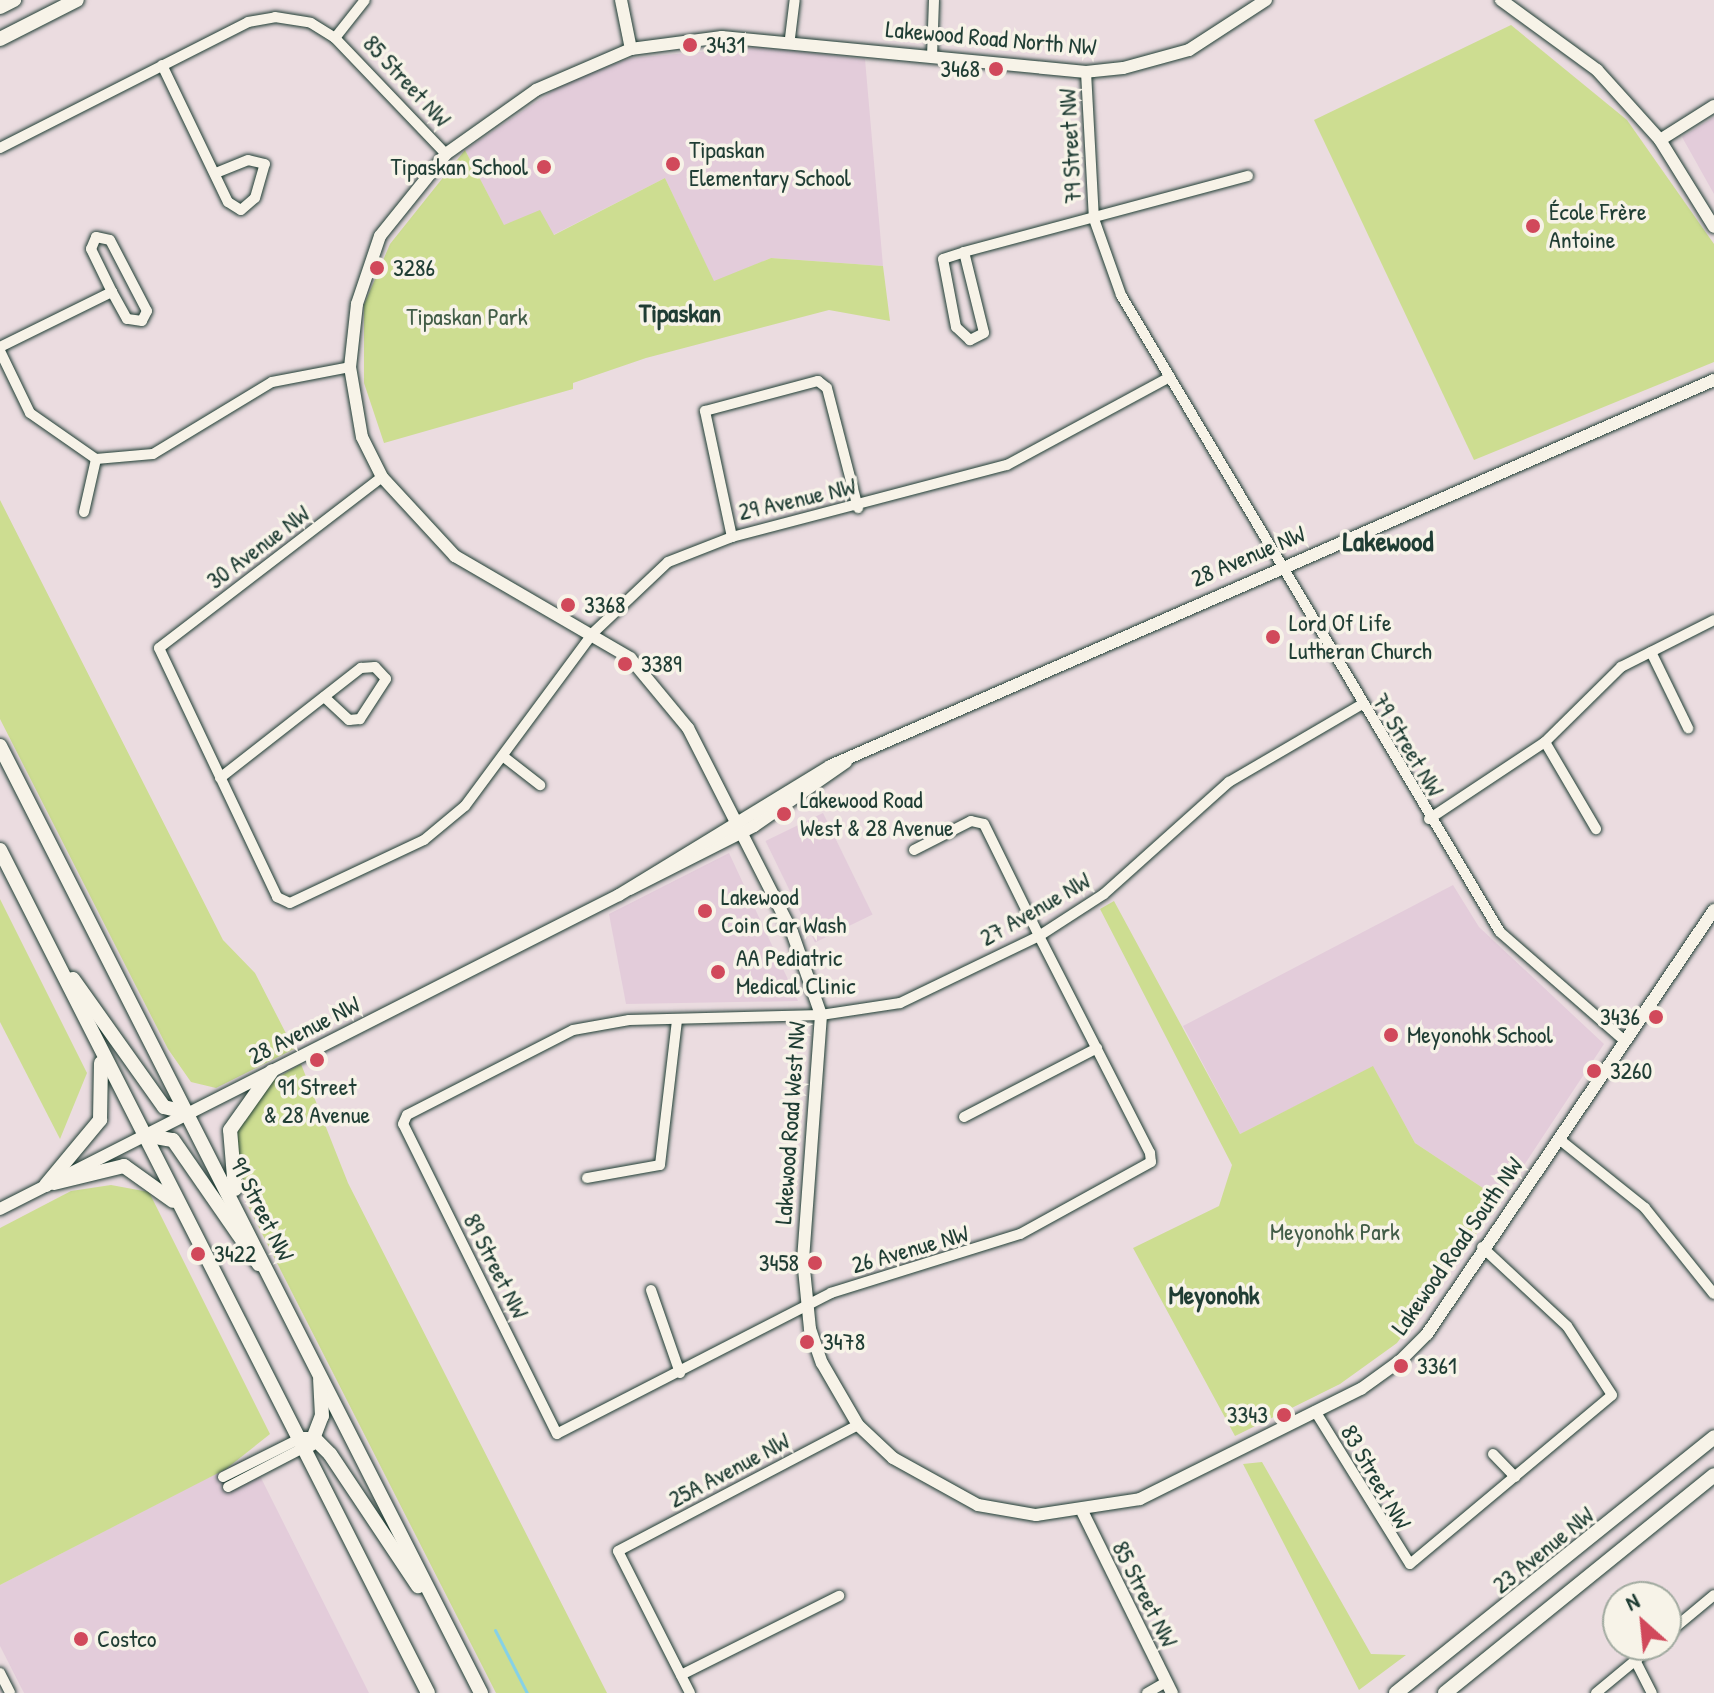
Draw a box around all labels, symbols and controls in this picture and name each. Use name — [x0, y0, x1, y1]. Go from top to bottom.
street label: Lakewood Road North NW — [885, 14, 1097, 62]
street label: 85 Street NW — [357, 29, 457, 133]
place label: 3431 — [706, 31, 745, 59]
marker: 3431 — [681, 36, 699, 54]
place label: 3468 — [940, 55, 980, 83]
marker: 3468 — [987, 60, 1005, 78]
street label: 79 Street NW — [1053, 88, 1087, 204]
place label: Tipaskan Elementary School — [689, 136, 851, 192]
place label: Tipaskan School — [391, 153, 528, 181]
marker: Tipaskan Elementary School — [664, 155, 682, 173]
marker: Tipaskan School — [535, 158, 553, 176]
place label: École Frère Antoine — [1549, 198, 1647, 254]
marker: École Frère Antoine — [1524, 217, 1542, 235]
place label: 3286 — [393, 254, 435, 282]
marker: 3286 — [368, 259, 386, 277]
district label: Tipaskan — [639, 297, 721, 329]
park label: Tipaskan Park — [406, 303, 528, 331]
street label: 29 Avenue NW — [736, 472, 858, 526]
street label: 30 Avenue NW — [201, 499, 315, 595]
street label: 28 Avenue NW — [1187, 519, 1309, 593]
district label: Lakewood — [1343, 524, 1433, 558]
place label: 3368 — [584, 591, 625, 619]
marker: 3368 — [559, 596, 577, 614]
place label: Lord Of Life Lutheran Church — [1289, 609, 1432, 665]
marker: Lord Of Life Lutheran Church — [1264, 628, 1282, 646]
place label: 3389 — [641, 650, 682, 678]
marker: 3389 — [616, 655, 634, 673]
street label: 79 Street NW — [1366, 688, 1450, 802]
place label: Lakewood Road West & 28 Avenue — [800, 786, 954, 842]
marker: Lakewood Road West & 28 Avenue — [775, 805, 793, 823]
street label: 27 Avenue NW — [975, 866, 1095, 952]
place label: Lakewood Coin Car Wash — [721, 883, 846, 939]
marker: Lakewood Coin Car Wash — [696, 902, 714, 920]
place label: AA Pediatric Medical Clinic — [736, 944, 856, 1000]
marker: AA Pediatric Medical Clinic — [707, 961, 729, 983]
street label: 28 Avenue NW — [244, 990, 364, 1070]
place label: 3436 — [1600, 1003, 1640, 1031]
marker: 3436 — [1647, 1008, 1665, 1026]
street label: Lakewood Road West NW — [769, 1021, 811, 1225]
place label: Meyonohk School — [1407, 1021, 1553, 1049]
marker: Meyonohk School — [1382, 1026, 1400, 1044]
marker: 91 Street & 28 Avenue — [308, 1051, 326, 1069]
place label: 3260 — [1610, 1057, 1652, 1085]
marker: 3260 — [1585, 1062, 1603, 1080]
place label: 91 Street & 28 Avenue — [264, 1073, 370, 1129]
street label: Lakewood Road South NW — [1385, 1152, 1529, 1340]
street label: 91 Street NW — [224, 1153, 300, 1265]
street label: 89 Street NW — [457, 1209, 535, 1323]
park label: Meyonohk Park — [1270, 1218, 1400, 1246]
street label: 26 Avenue NW — [848, 1219, 972, 1279]
place label: 3422 — [214, 1240, 256, 1268]
marker: 3422 — [189, 1245, 207, 1263]
place label: 3458 — [759, 1249, 799, 1277]
marker: 3458 — [806, 1254, 824, 1272]
district label: Meyonohk — [1168, 1279, 1260, 1311]
place label: 3478 — [823, 1328, 865, 1356]
marker: 3478 — [798, 1333, 816, 1351]
place label: 3361 — [1417, 1352, 1457, 1380]
marker: 3361 — [1392, 1357, 1410, 1375]
place label: 3343 — [1227, 1401, 1268, 1429]
marker: 3343 — [1275, 1406, 1293, 1424]
street label: 83 Street NW — [1335, 1420, 1417, 1534]
street label: 25A Avenue NW — [664, 1426, 794, 1514]
street label: 23 Avenue NW — [1487, 1501, 1599, 1599]
street label: 85 Street NW — [1106, 1536, 1184, 1652]
north arrow — [1602, 1581, 1682, 1661]
text: N — [1620, 1585, 1644, 1617]
place label: Costco — [97, 1625, 156, 1653]
marker: Costco — [72, 1630, 90, 1648]

